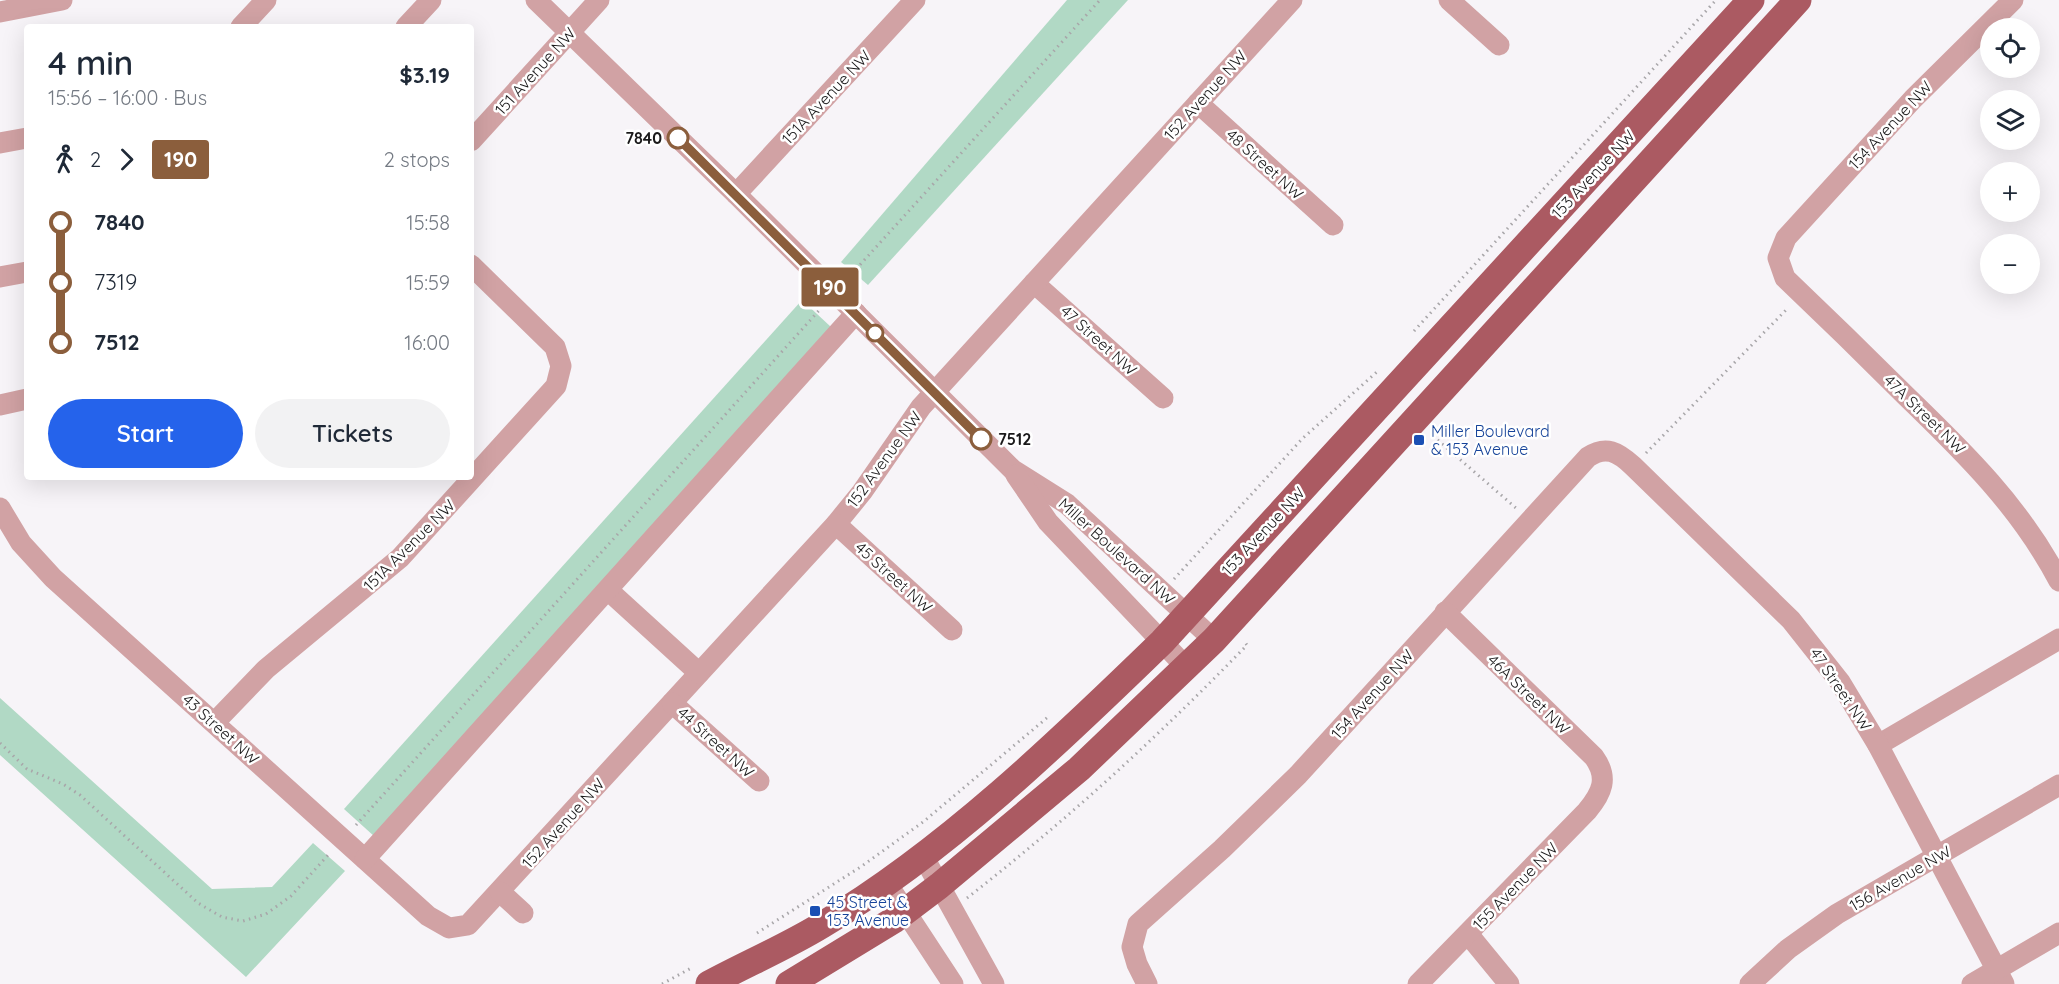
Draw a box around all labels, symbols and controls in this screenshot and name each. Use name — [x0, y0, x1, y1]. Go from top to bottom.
map controls — [1980, 18, 2040, 294]
button: locate — [1980, 18, 2040, 78]
street label: 151 Avenue NW — [490, 23, 580, 119]
text: 4 min — [48, 42, 133, 83]
street label: 151A Avenue NW — [777, 46, 875, 148]
street label: 152 Avenue NW — [1159, 46, 1251, 144]
text: $3.19 — [400, 61, 450, 89]
street label: 154 Avenue NW — [1844, 77, 1936, 173]
text: 15:56 – 16:00 · Bus — [48, 85, 207, 110]
button: layers — [1980, 90, 2040, 150]
street label: 48 Street NW — [1222, 124, 1308, 204]
street label: 153 Avenue NW — [1547, 126, 1639, 222]
marker: 7840 — [667, 127, 689, 149]
place label: 7840 — [625, 128, 662, 148]
icon: walk — [48, 143, 81, 176]
icon: forward — [110, 143, 143, 176]
text: 190 — [164, 146, 197, 172]
text: 2 — [90, 147, 101, 172]
text: 2 stops — [384, 147, 450, 172]
button: + — [1980, 162, 2040, 222]
text: 7840 — [94, 208, 145, 236]
text: 15:58 — [406, 210, 450, 235]
button: − — [1980, 234, 2040, 294]
text: 7319 — [94, 268, 137, 296]
line badge: 190 — [796, 268, 864, 306]
text: 15:59 — [406, 270, 450, 295]
text: 190 — [814, 274, 847, 300]
street label: 47 Street NW — [1057, 301, 1141, 379]
unlabelled marker — [866, 324, 884, 342]
text: 7512 — [94, 328, 140, 356]
text: 16:00 — [404, 330, 450, 355]
street label: 47A Street NW — [1880, 370, 1970, 458]
button: Start — [48, 399, 243, 468]
button: Tickets — [255, 399, 450, 468]
street label: 152 Avenue NW — [842, 407, 926, 511]
place label: Miller Boulevard & 153 Avenue — [1431, 421, 1550, 459]
marker: 7512 — [970, 428, 992, 450]
place label: 7512 — [998, 429, 1031, 449]
marker: Miller Boulevard & 153 Avenue — [1412, 433, 1426, 447]
street label: 153 Avenue NW — [1217, 483, 1309, 579]
street label: Miller Boulevard NW — [1055, 493, 1179, 609]
street label: 151A Avenue NW — [359, 495, 459, 595]
street label: 45 Street NW — [851, 537, 937, 617]
street label: 47 Street NW — [1806, 644, 1876, 734]
street label: 154 Avenue NW — [1327, 645, 1417, 743]
street label: 46A Street NW — [1484, 650, 1574, 738]
street label: 43 Street NW — [178, 689, 264, 769]
street label: 44 Street NW — [673, 702, 759, 782]
street label: 152 Avenue NW — [517, 774, 609, 872]
street label: 155 Avenue NW — [1468, 838, 1562, 934]
street label: 156 Avenue NW — [1846, 841, 1954, 915]
place label: 45 Street & 153 Avenue — [827, 892, 909, 930]
marker: 45 Street & 153 Avenue — [808, 904, 822, 918]

